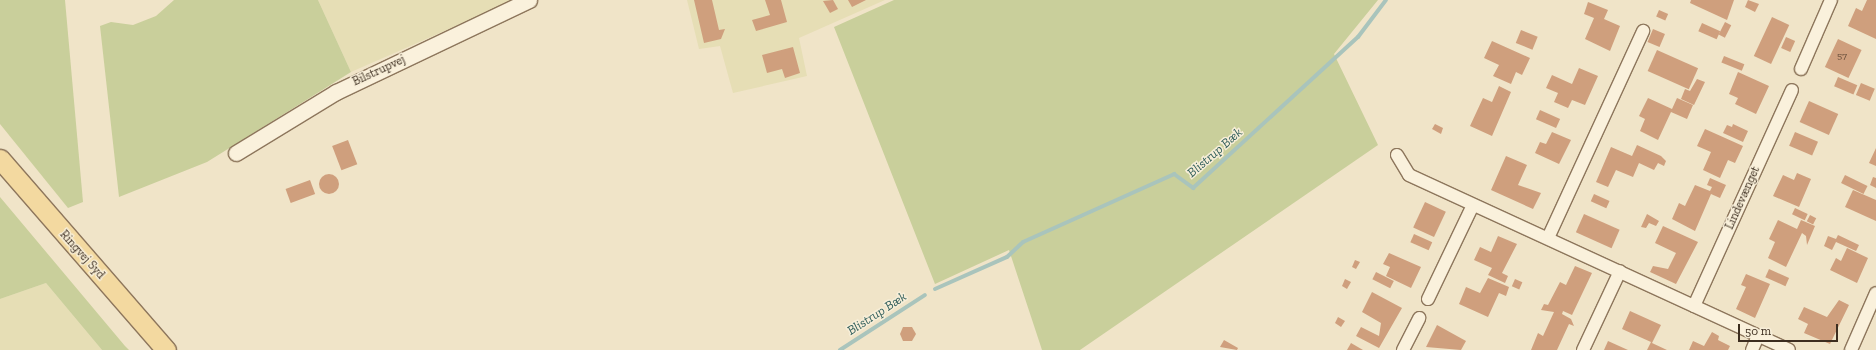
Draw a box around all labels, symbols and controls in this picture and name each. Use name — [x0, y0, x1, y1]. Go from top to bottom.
house number: 57 — [1837, 51, 1847, 63]
street label: Bilstrupvej — [350, 53, 408, 89]
water label: Blistrup Bæk — [1184, 125, 1246, 181]
street label: Lindevænget — [1723, 164, 1763, 232]
street label: Ringvej Syd — [56, 228, 108, 282]
water label: Blistrup Bæk — [844, 289, 910, 339]
scale bar — [1740, 316, 1840, 342]
text: 50 m — [1745, 324, 1771, 338]

